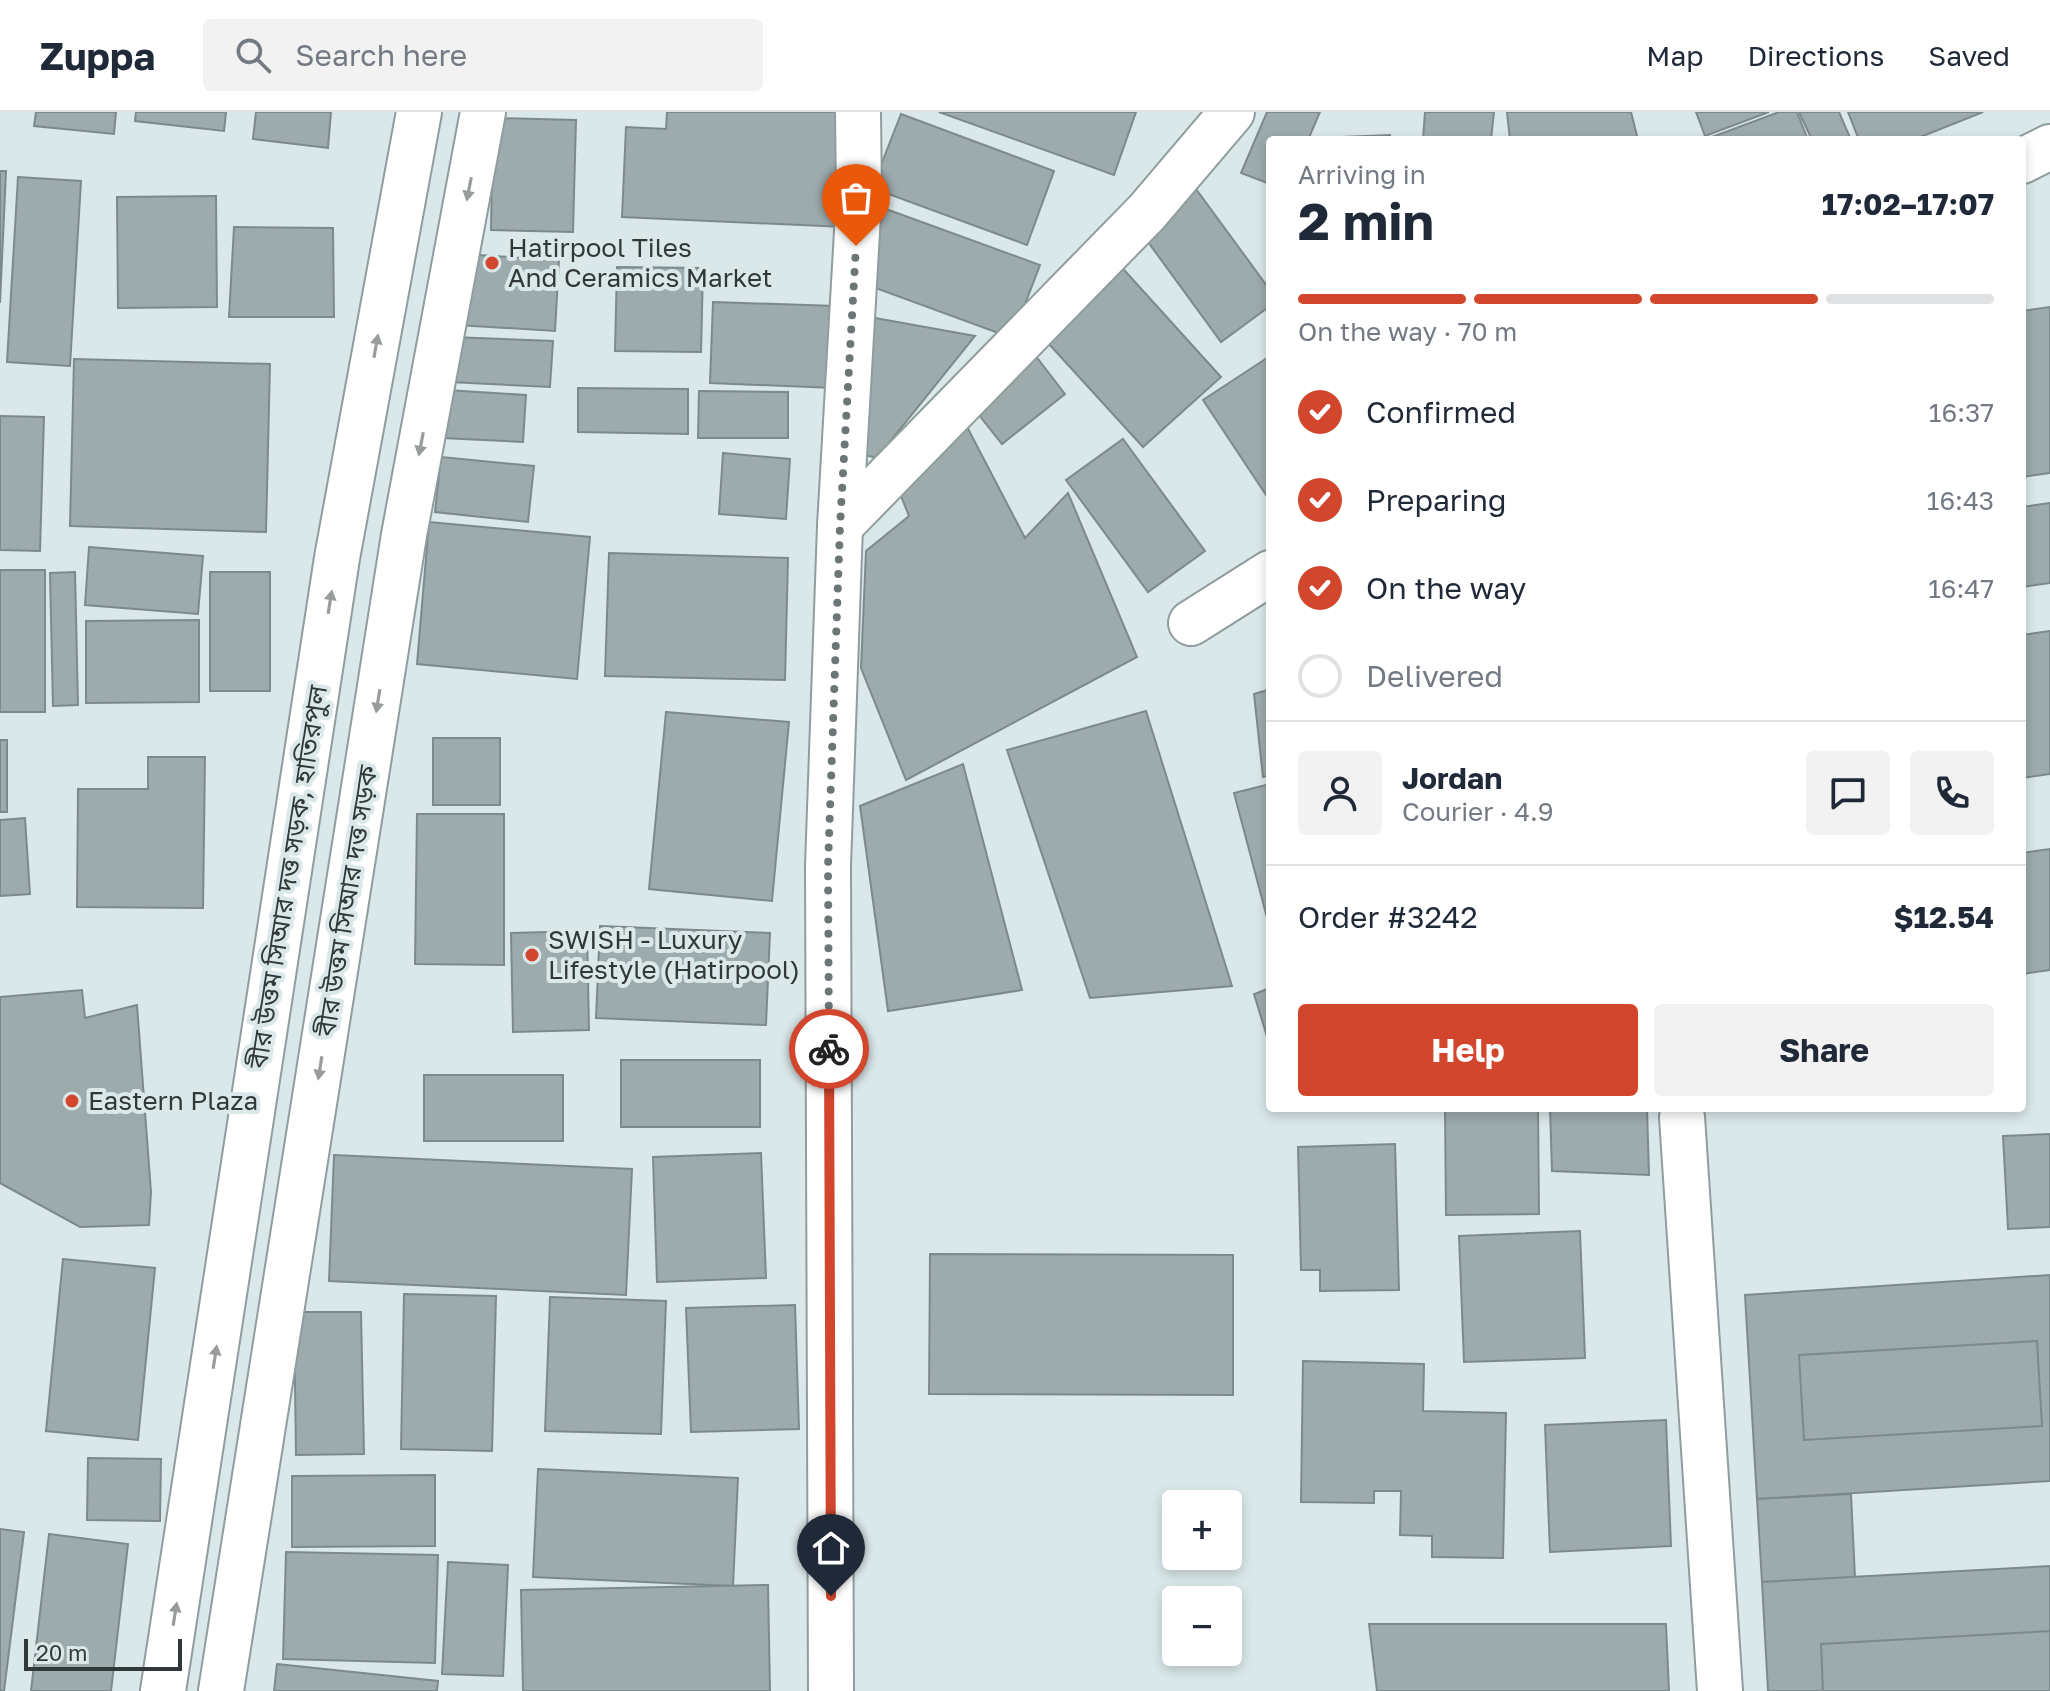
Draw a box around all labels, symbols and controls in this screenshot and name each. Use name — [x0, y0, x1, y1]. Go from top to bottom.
search box — [203, 19, 763, 91]
text: Zuppa — [40, 33, 155, 78]
icon: search — [231, 33, 275, 77]
text: Search here — [295, 37, 467, 73]
text: Map — [1646, 39, 1703, 72]
text: Directions — [1747, 39, 1884, 72]
text: Saved — [1928, 39, 2010, 72]
text: Arriving in — [1298, 159, 1426, 190]
pin — [822, 164, 890, 246]
one-way arrow — [463, 176, 475, 201]
icon: bag — [834, 176, 878, 220]
text: 17:02–17:07 — [1822, 186, 1994, 222]
text: 2 min — [1298, 189, 1434, 251]
place label: Hatirpool Tiles And Ceramics Market — [508, 232, 773, 293]
marker: Hatirpool Tiles And Ceramics Market — [483, 254, 501, 272]
text: On the way · 70 m — [1298, 316, 1517, 347]
one-way arrow — [370, 333, 382, 358]
icon: check — [1298, 390, 1342, 434]
text: Confirmed — [1366, 394, 1516, 430]
text: 16:37 — [1929, 397, 1994, 428]
one-way arrow — [415, 432, 427, 457]
icon: check — [1298, 478, 1342, 522]
text: Preparing — [1366, 482, 1507, 518]
text: 16:43 — [1927, 485, 1994, 516]
icon: check — [1298, 566, 1342, 610]
text: On the way — [1366, 570, 1526, 606]
text: 16:47 — [1928, 573, 1994, 604]
one-way arrow — [324, 589, 337, 614]
text: Delivered — [1366, 658, 1503, 694]
street label: বীর উত্তম সিআর দত্ত সড়ক, হাতিরপুল — [242, 682, 333, 1072]
one-way arrow — [371, 688, 384, 713]
button: person — [1298, 751, 1382, 835]
button: chat — [1806, 751, 1890, 835]
button: phone — [1910, 751, 1994, 835]
text: Jordan — [1402, 760, 1502, 796]
street label: বীর উত্তম সিআর দত্ত সড়ক — [310, 762, 383, 1040]
text: Courier · 4.9 — [1402, 796, 1554, 827]
text: Order #3242 — [1298, 899, 1478, 935]
text: $12.54 — [1894, 899, 1994, 935]
place label: SWISH - Luxury Lifestyle (Hatirpool) — [548, 924, 800, 985]
marker: SWISH - Luxury Lifestyle (Hatirpool) — [523, 946, 541, 964]
button: Help — [1298, 1004, 1638, 1096]
button: Share — [1654, 1004, 1994, 1096]
courier — [789, 1009, 869, 1089]
icon: bike — [807, 1027, 851, 1071]
one-way arrow — [313, 1056, 326, 1081]
place label: Eastern Plaza — [88, 1085, 258, 1116]
marker: Eastern Plaza — [63, 1092, 81, 1110]
one-way arrow — [209, 1344, 221, 1369]
map controls — [1162, 1490, 1242, 1666]
button: + — [1162, 1490, 1242, 1570]
pin — [797, 1514, 865, 1596]
icon: home — [809, 1526, 853, 1570]
button: − — [1162, 1586, 1242, 1666]
one-way arrow — [169, 1601, 182, 1626]
scale bar — [24, 1635, 182, 1671]
text: 20 m — [36, 1639, 87, 1666]

